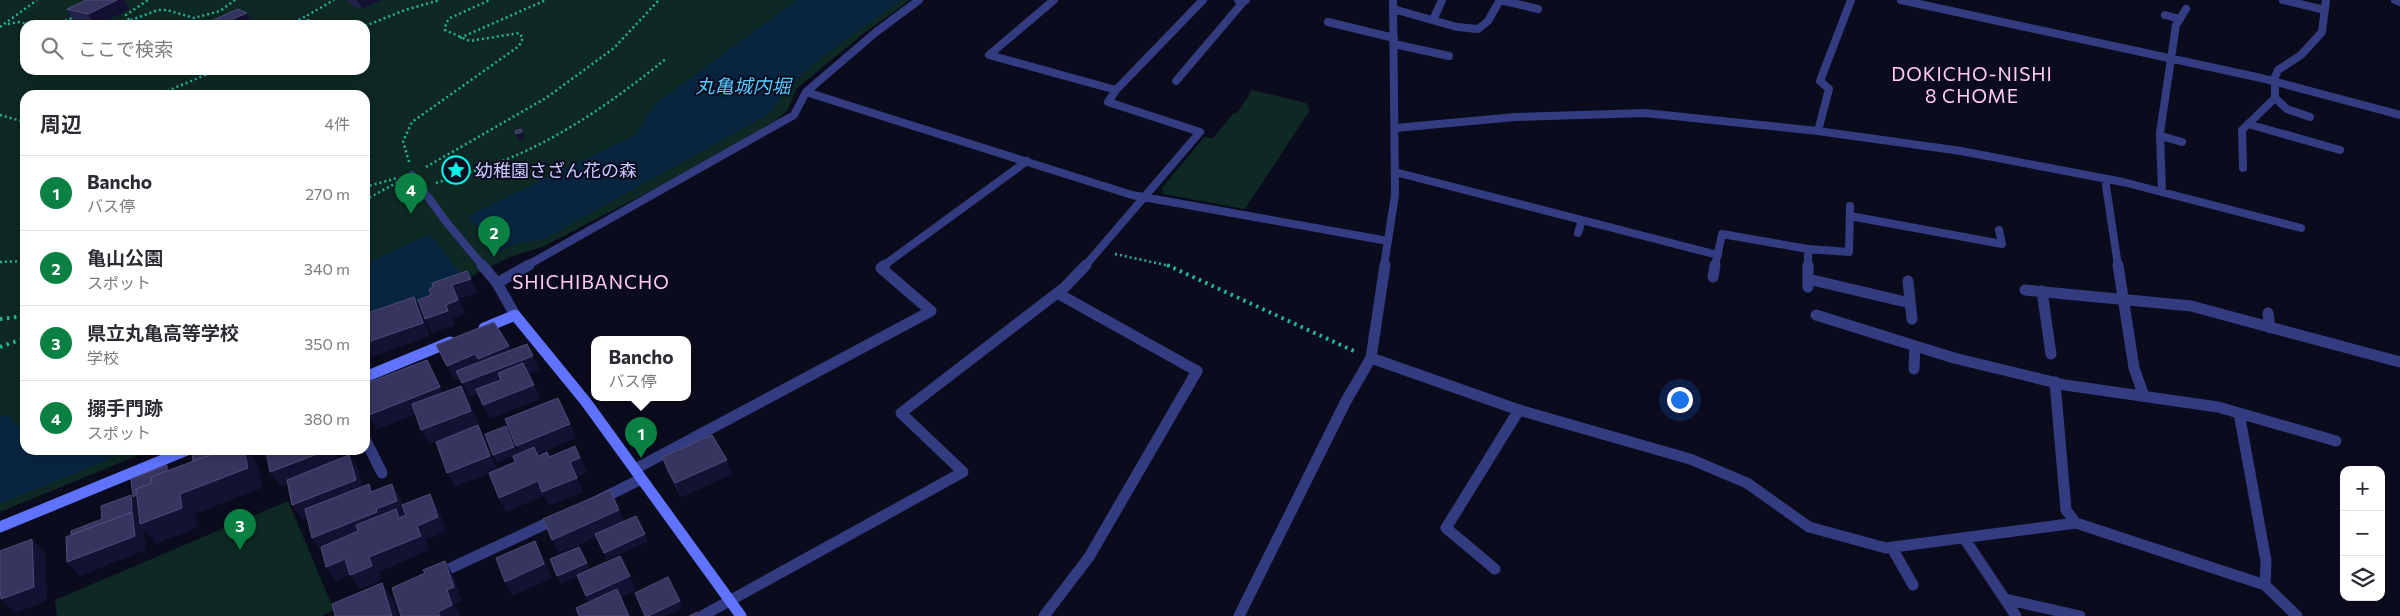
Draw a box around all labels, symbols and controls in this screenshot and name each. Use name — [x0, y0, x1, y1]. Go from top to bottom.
search box — [20, 20, 370, 75]
icon: search — [38, 34, 66, 62]
text: ここで検索 — [78, 37, 173, 60]
district label: DOKICHO-NISHI 8 CHOME — [1891, 62, 2053, 107]
water label: 丸亀城内堀 — [695, 74, 793, 97]
text: 周辺 — [40, 111, 82, 136]
text: 4件 — [324, 114, 350, 133]
place icon: 幼稚園さざん花の森 — [441, 155, 471, 185]
place label: 幼稚園さざん花の森 — [475, 159, 637, 181]
text: Bancho — [87, 170, 152, 193]
pin: 4 — [395, 173, 427, 214]
text: 1 — [52, 184, 60, 203]
text: 270 m — [305, 184, 350, 203]
text: バス停 — [87, 196, 135, 215]
pin: 2 — [478, 216, 510, 257]
text: 亀山公園 — [87, 246, 163, 269]
text: 2 — [51, 259, 61, 278]
text: 340 m — [304, 259, 350, 278]
district label: SHICHIBANCHO — [512, 270, 670, 293]
text: スポット — [87, 273, 151, 292]
text: 県立丸亀高等学校 — [87, 321, 239, 344]
text: 3 — [51, 334, 61, 353]
text: 350 m — [304, 334, 350, 353]
popup — [591, 336, 691, 401]
text: Bancho — [608, 345, 674, 368]
text: 学校 — [87, 348, 119, 367]
text: バス停 — [608, 371, 656, 390]
your location — [1667, 387, 1693, 413]
text: 搦手門跡 — [87, 396, 163, 419]
text: 4 — [51, 409, 61, 428]
text: 380 m — [304, 409, 350, 428]
pin: 1 — [625, 417, 657, 458]
text: スポット — [87, 423, 151, 442]
map controls — [2340, 466, 2385, 601]
button: + — [2340, 466, 2385, 511]
pin: 3 — [224, 509, 256, 550]
button: − — [2340, 511, 2385, 556]
button: layers — [2340, 556, 2385, 601]

